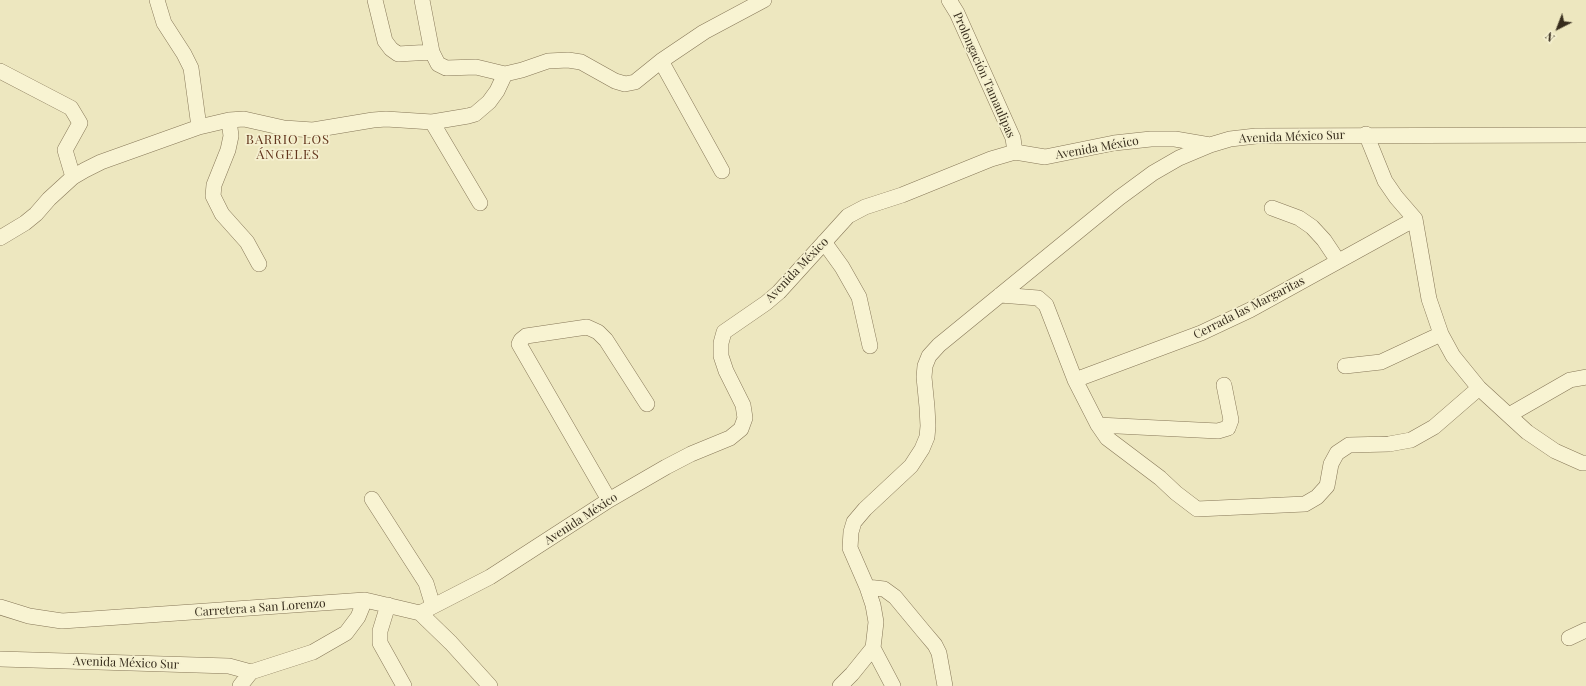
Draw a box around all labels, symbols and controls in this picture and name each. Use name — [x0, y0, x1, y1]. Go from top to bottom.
north arrow — [1538, 8, 1578, 48]
street label: Prolongación Tamaulipas — [950, 10, 1018, 140]
text: N — [1542, 29, 1558, 46]
street label: Avenida México Sur — [1239, 128, 1345, 146]
district label: BARRIO LOS ÁNGELES — [246, 132, 330, 163]
street label: Avenida México — [1054, 134, 1140, 162]
street label: Avenida México — [763, 235, 831, 305]
street label: Cerrada las Margaritas — [1191, 274, 1307, 342]
street label: Avenida México — [542, 490, 620, 548]
street label: Carretera a San Lorenzo — [194, 596, 326, 620]
street label: Avenida México Sur — [73, 654, 179, 672]

